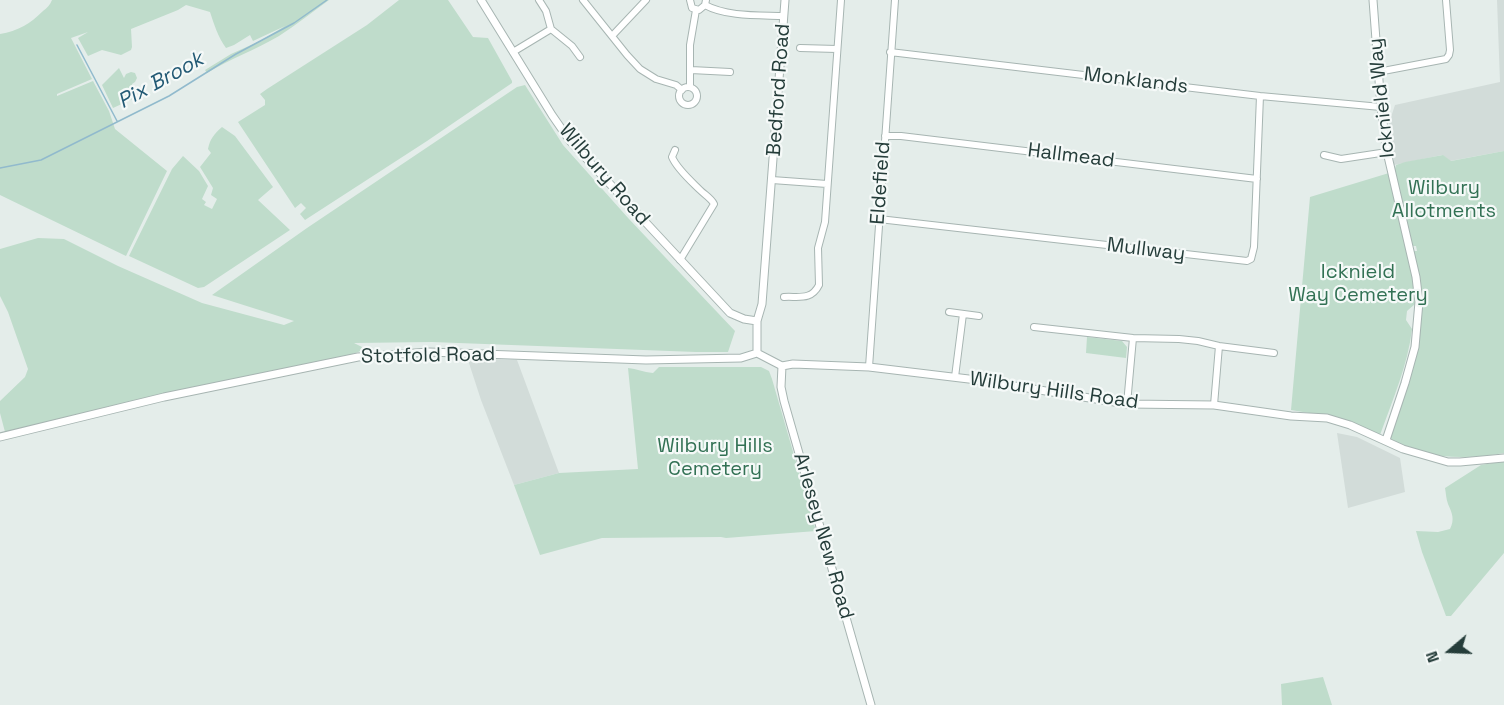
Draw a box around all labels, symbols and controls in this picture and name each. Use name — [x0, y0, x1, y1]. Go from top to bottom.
street label: Bedford Road — [762, 23, 796, 157]
street label: Icknield Way — [1364, 37, 1400, 159]
water label: Pix Brook — [114, 47, 208, 115]
street label: Monklands — [1083, 63, 1189, 99]
street label: Wilbury Road — [553, 119, 655, 231]
street label: Hallmead — [1026, 139, 1116, 173]
street label: Eldefield — [866, 141, 896, 225]
park label: Wilbury Allotments — [1392, 177, 1496, 224]
street label: Mullway — [1105, 233, 1187, 267]
park label: Icknield Way Cemetery — [1288, 261, 1428, 308]
street label: Stotfold Road — [361, 343, 495, 369]
street label: Wilbury Hills Road — [968, 367, 1140, 415]
park label: Wilbury Hills Cemetery — [657, 435, 773, 482]
street label: Arlesey New Road — [788, 450, 858, 622]
north arrow — [1420, 621, 1480, 681]
text: N — [1421, 649, 1444, 666]

